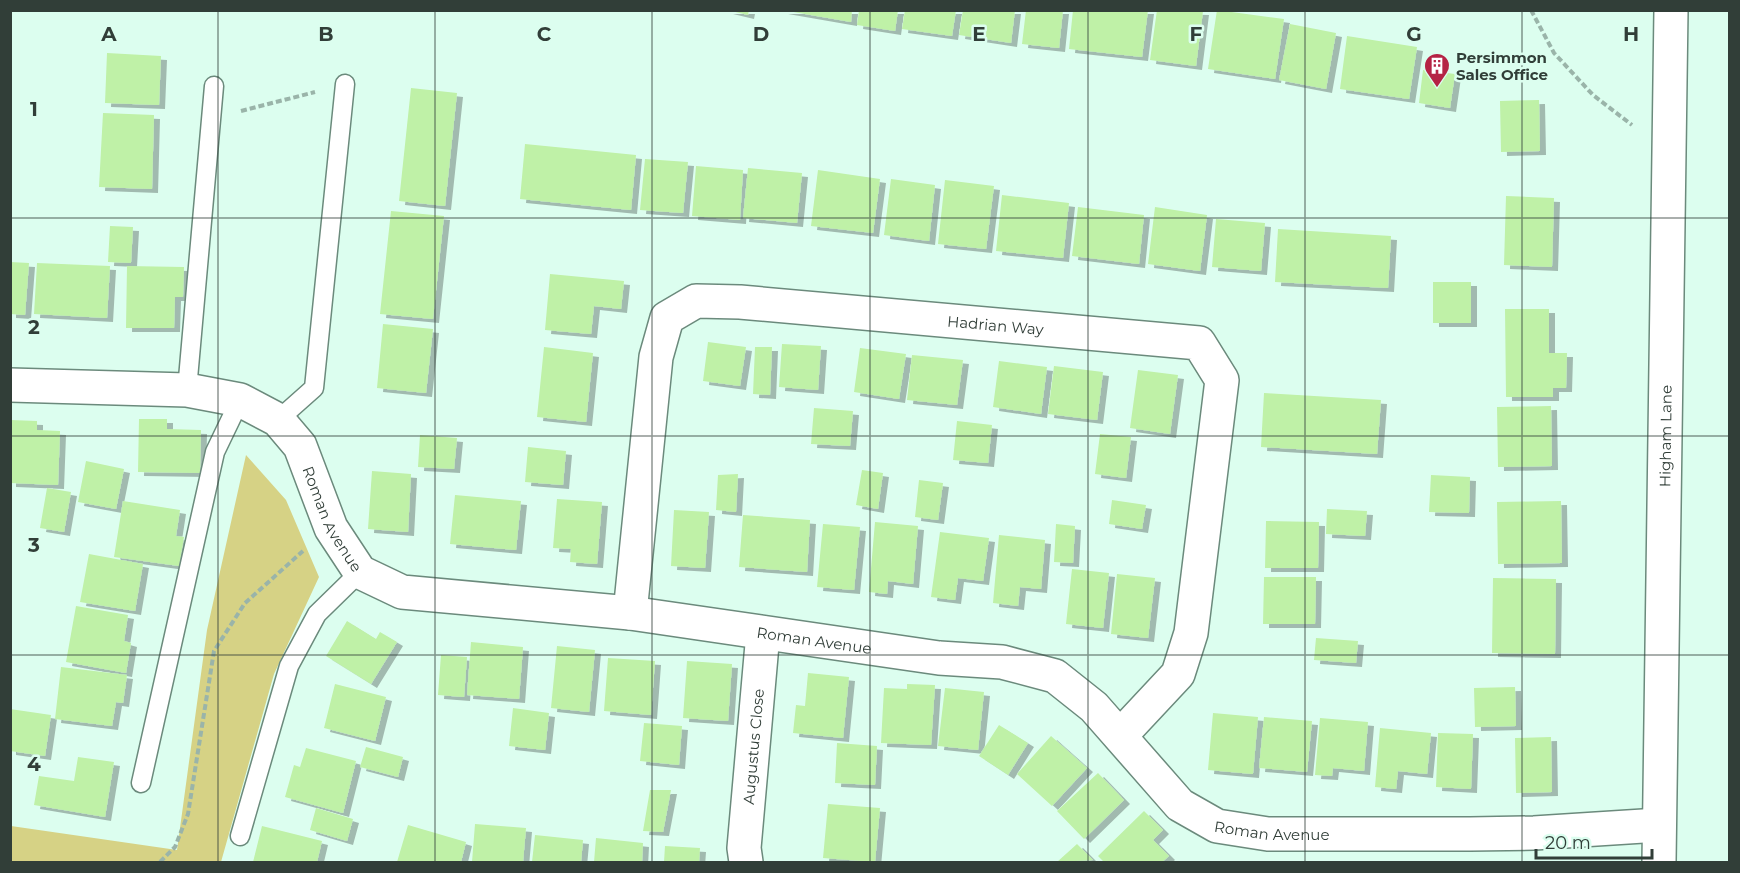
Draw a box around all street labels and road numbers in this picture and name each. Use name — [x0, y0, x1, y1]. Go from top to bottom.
street label: Hadrian Way — [947, 311, 1045, 339]
street label: Higham Lane — [1655, 385, 1675, 487]
street label: Roman Avenue — [299, 463, 367, 575]
street label: Roman Avenue — [756, 622, 873, 658]
street label: Augustus Close — [738, 688, 768, 805]
street label: Roman Avenue — [1213, 816, 1329, 844]

